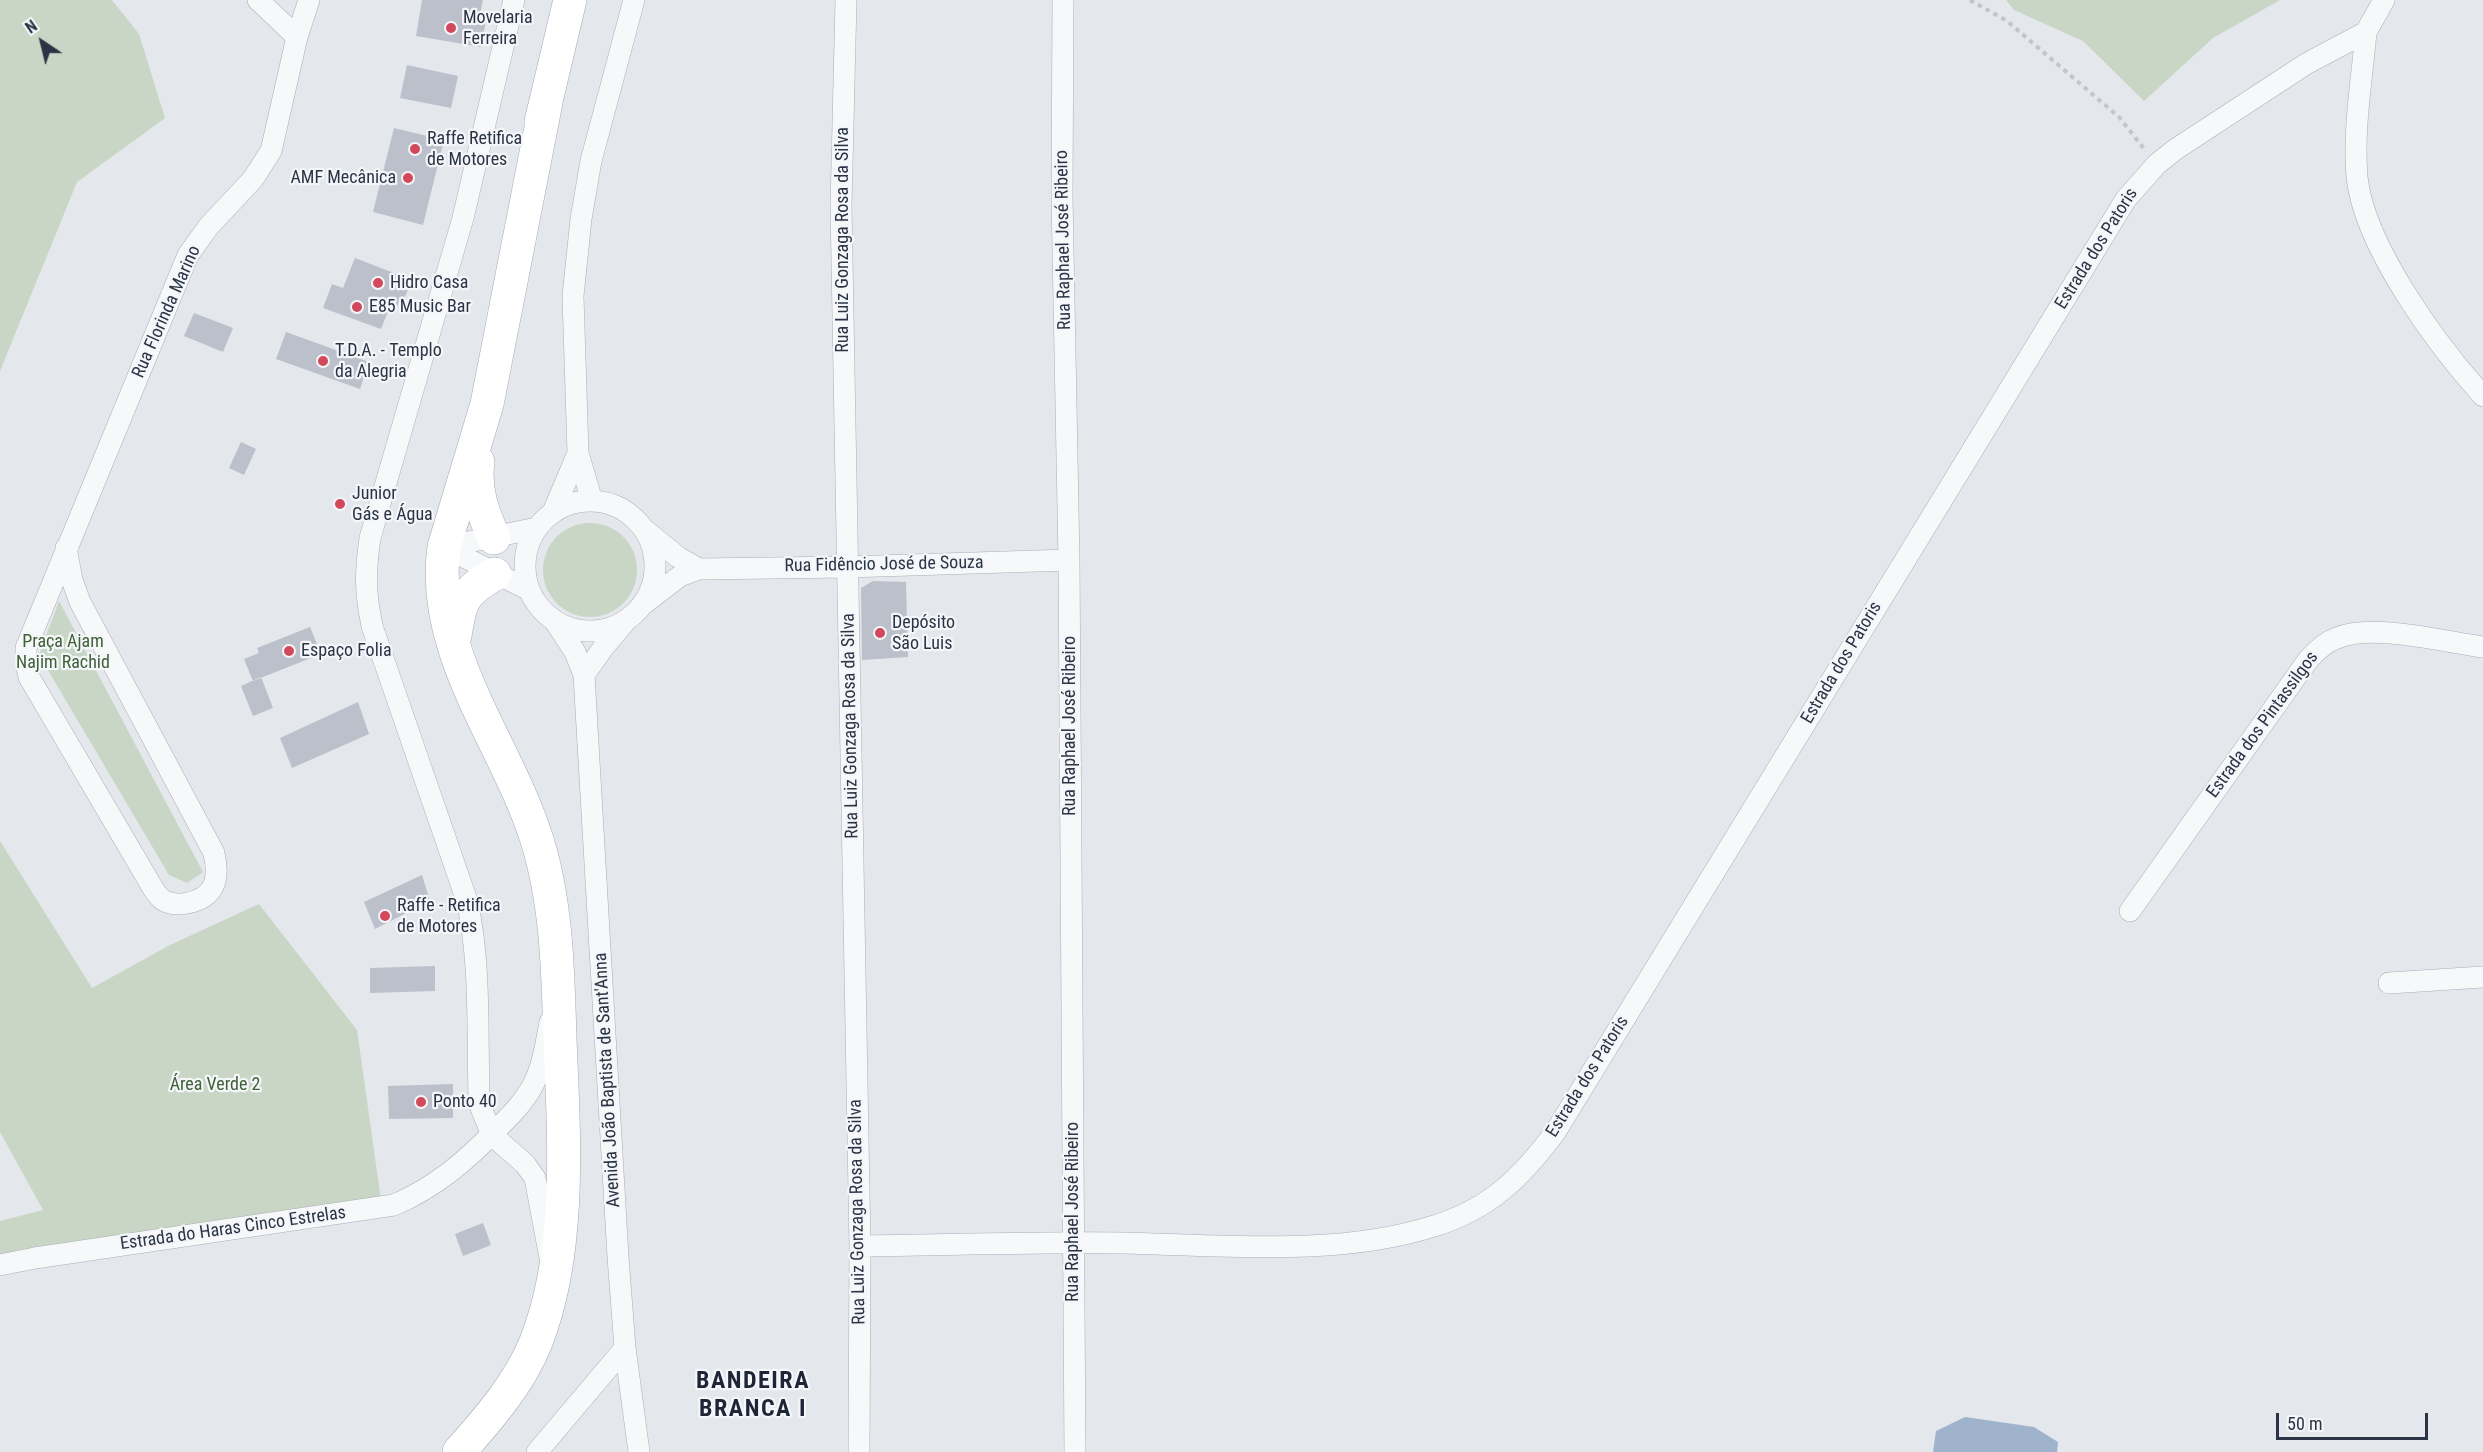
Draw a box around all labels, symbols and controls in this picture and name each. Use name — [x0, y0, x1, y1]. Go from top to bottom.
place label: Movelaria Ferreira — [463, 7, 533, 50]
north arrow — [12, 12, 72, 72]
text: N — [22, 16, 41, 37]
marker: Movelaria Ferreira — [444, 21, 458, 35]
street label: Rua Luiz Gonzaga Rosa da Silva — [832, 127, 854, 353]
place label: Raffe Retifica de Motores — [427, 128, 522, 170]
marker: Raffe Retifica de Motores — [408, 142, 422, 156]
street label: Rua Raphael José Ribeiro — [1052, 150, 1076, 330]
place label: AMF Mecânica — [290, 167, 396, 189]
marker: AMF Mecânica — [401, 171, 415, 185]
street label: Estrada dos Patoris — [2051, 184, 2143, 314]
street label: Rua Florinda Marino — [128, 243, 206, 381]
place label: Hidro Casa — [390, 272, 468, 294]
marker: Hidro Casa — [371, 276, 385, 290]
place label: E85 Music Bar — [369, 296, 471, 318]
marker: E85 Music Bar — [350, 300, 364, 314]
place label: T.D.A. - Templo da Alegria — [335, 340, 442, 382]
marker: T.D.A. - Templo da Alegria — [316, 354, 330, 368]
place label: Junior Gás e Água — [352, 483, 433, 526]
marker: Junior Gás e Água — [333, 497, 347, 511]
street label: Rua Fidêncio José de Souza — [784, 552, 984, 578]
street label: Estrada dos Patoris — [1797, 598, 1887, 728]
place label: Depósito São Luis — [892, 612, 955, 654]
street label: Rua Luiz Gonzaga Rosa da Silva — [838, 613, 864, 839]
marker: Depósito São Luis — [873, 626, 887, 640]
park label: Praça Ajam Najim Rachid — [16, 631, 110, 674]
street label: Rua Raphael José Ribeiro — [1059, 636, 1081, 816]
place label: Espaço Folia — [301, 640, 392, 662]
marker: Espaço Folia — [282, 644, 296, 658]
street label: Estrada dos Pintassilgos — [2203, 648, 2323, 802]
place label: Raffe - Retifica de Motores — [397, 895, 501, 938]
marker: Raffe - Retifica de Motores — [378, 909, 392, 923]
street label: Avenida João Baptista de Sant'Anna — [591, 952, 625, 1208]
street label: Estrada dos Patoris — [1542, 1012, 1634, 1142]
park label: Área Verde 2 — [170, 1074, 260, 1096]
place label: Ponto 40 — [433, 1091, 497, 1113]
marker: Ponto 40 — [414, 1095, 428, 1109]
street label: Rua Luiz Gonzaga Rosa da Silva — [845, 1099, 871, 1325]
street label: Rua Raphael José Ribeiro — [1062, 1122, 1084, 1302]
street label: Estrada do Haras Cinco Estrelas — [119, 1202, 347, 1256]
district label: BANDEIRA BRANCA I — [696, 1368, 810, 1424]
scale bar — [2279, 1401, 2430, 1439]
text: 50 m — [2287, 1413, 2322, 1434]

